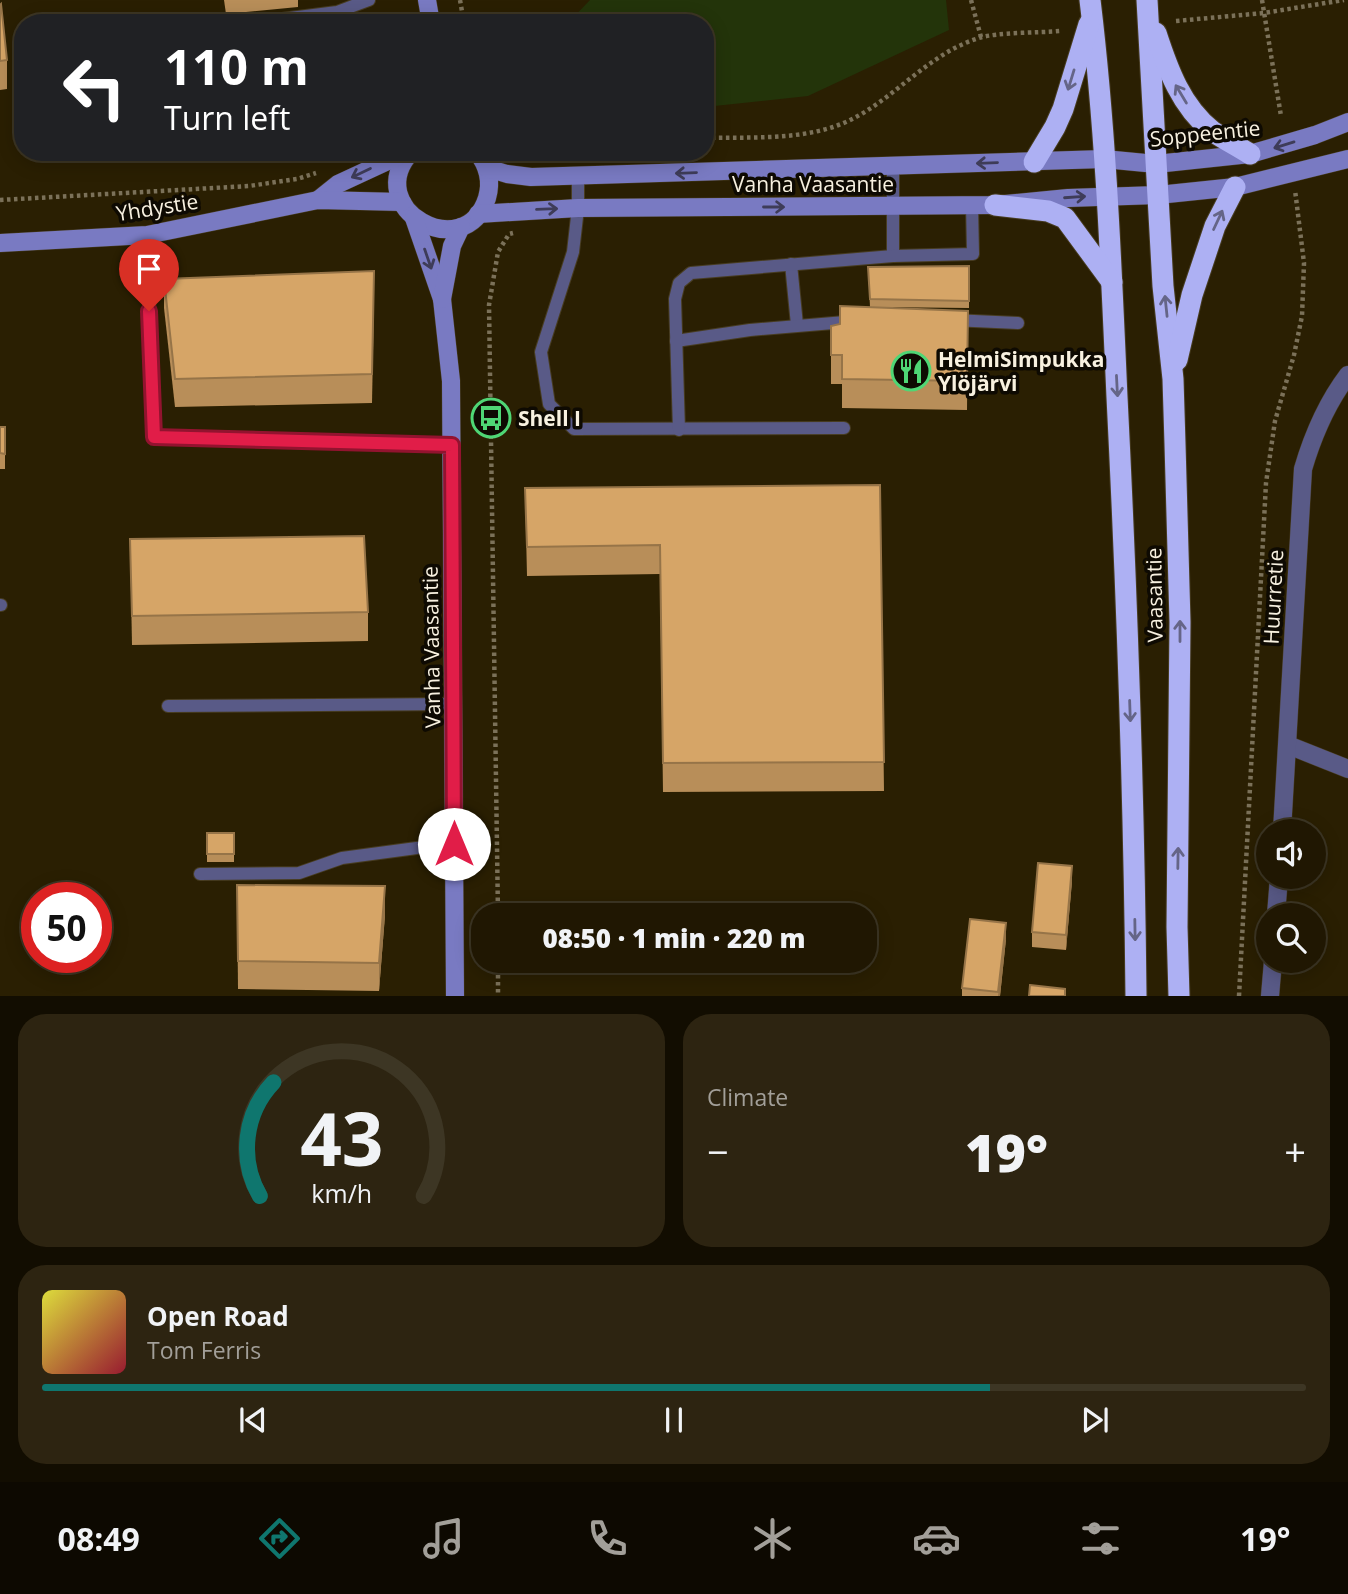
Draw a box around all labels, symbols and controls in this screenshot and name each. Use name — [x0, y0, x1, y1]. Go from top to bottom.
text: 110 m — [164, 33, 309, 99]
icon: left — [49, 42, 140, 133]
one-way arrow — [1064, 69, 1077, 91]
one-way arrow — [1174, 84, 1188, 104]
text: Turn left — [164, 96, 290, 139]
street label: Soppeentie — [1148, 113, 1262, 153]
one-way arrow — [1273, 139, 1295, 152]
one-way arrow — [976, 157, 999, 170]
one-way arrow — [675, 166, 698, 180]
one-way arrow — [350, 167, 371, 180]
street label: Vanha Vaasantie — [732, 170, 894, 198]
street label: Yhdystie — [114, 187, 200, 227]
one-way arrow — [1063, 190, 1085, 203]
one-way arrow — [762, 200, 785, 214]
one-way arrow — [535, 203, 558, 216]
one-way arrow — [1212, 210, 1225, 231]
pin — [119, 239, 179, 311]
one-way arrow — [423, 247, 435, 269]
icon: arrive — [130, 250, 168, 288]
one-way arrow — [1159, 295, 1172, 318]
place label: HelmiSimpukka Ylöjärvi — [938, 345, 1104, 397]
restaurant icon: HelmiSimpukka Ylöjärvi — [890, 350, 932, 392]
one-way arrow — [1110, 374, 1123, 397]
bus stop icon: Shell I — [470, 397, 512, 439]
place label: Shell I — [518, 404, 581, 432]
street label: Vaasantie — [1139, 547, 1169, 643]
street label: Huurretie — [1257, 549, 1289, 645]
street label: Vanha Vaasantie — [416, 566, 446, 728]
one-way arrow — [1173, 620, 1187, 643]
one-way arrow — [1124, 699, 1137, 722]
position arrow — [417, 807, 491, 881]
map controls — [1256, 819, 1326, 973]
button: sound — [1256, 819, 1326, 889]
one-way arrow — [1171, 847, 1185, 870]
speed limit sign: 50 — [21, 882, 112, 973]
button: search — [1256, 903, 1326, 973]
one-way arrow — [1128, 919, 1142, 942]
text: 08:50 · 1 min · 220 m — [543, 920, 805, 956]
text: Climate — [707, 1081, 788, 1113]
text: 43 — [300, 1089, 383, 1188]
text: 19° — [965, 1116, 1048, 1187]
text: − — [707, 1125, 729, 1177]
text: + — [1284, 1125, 1306, 1177]
text: km/h — [311, 1176, 372, 1210]
text: Open Road — [147, 1298, 289, 1334]
text: Tom Ferris — [147, 1334, 261, 1366]
icon: previous — [234, 1401, 272, 1439]
icon: pause — [655, 1401, 693, 1439]
icon: next — [1076, 1401, 1114, 1439]
icon: directions — [255, 1514, 304, 1563]
icon: music — [419, 1514, 468, 1563]
icon: phone — [583, 1514, 632, 1563]
icon: climate — [748, 1514, 797, 1563]
icon: car — [912, 1514, 961, 1563]
icon: filters — [1076, 1514, 1125, 1563]
text: 08:49 — [58, 1517, 140, 1560]
text: 19° — [1240, 1517, 1290, 1560]

